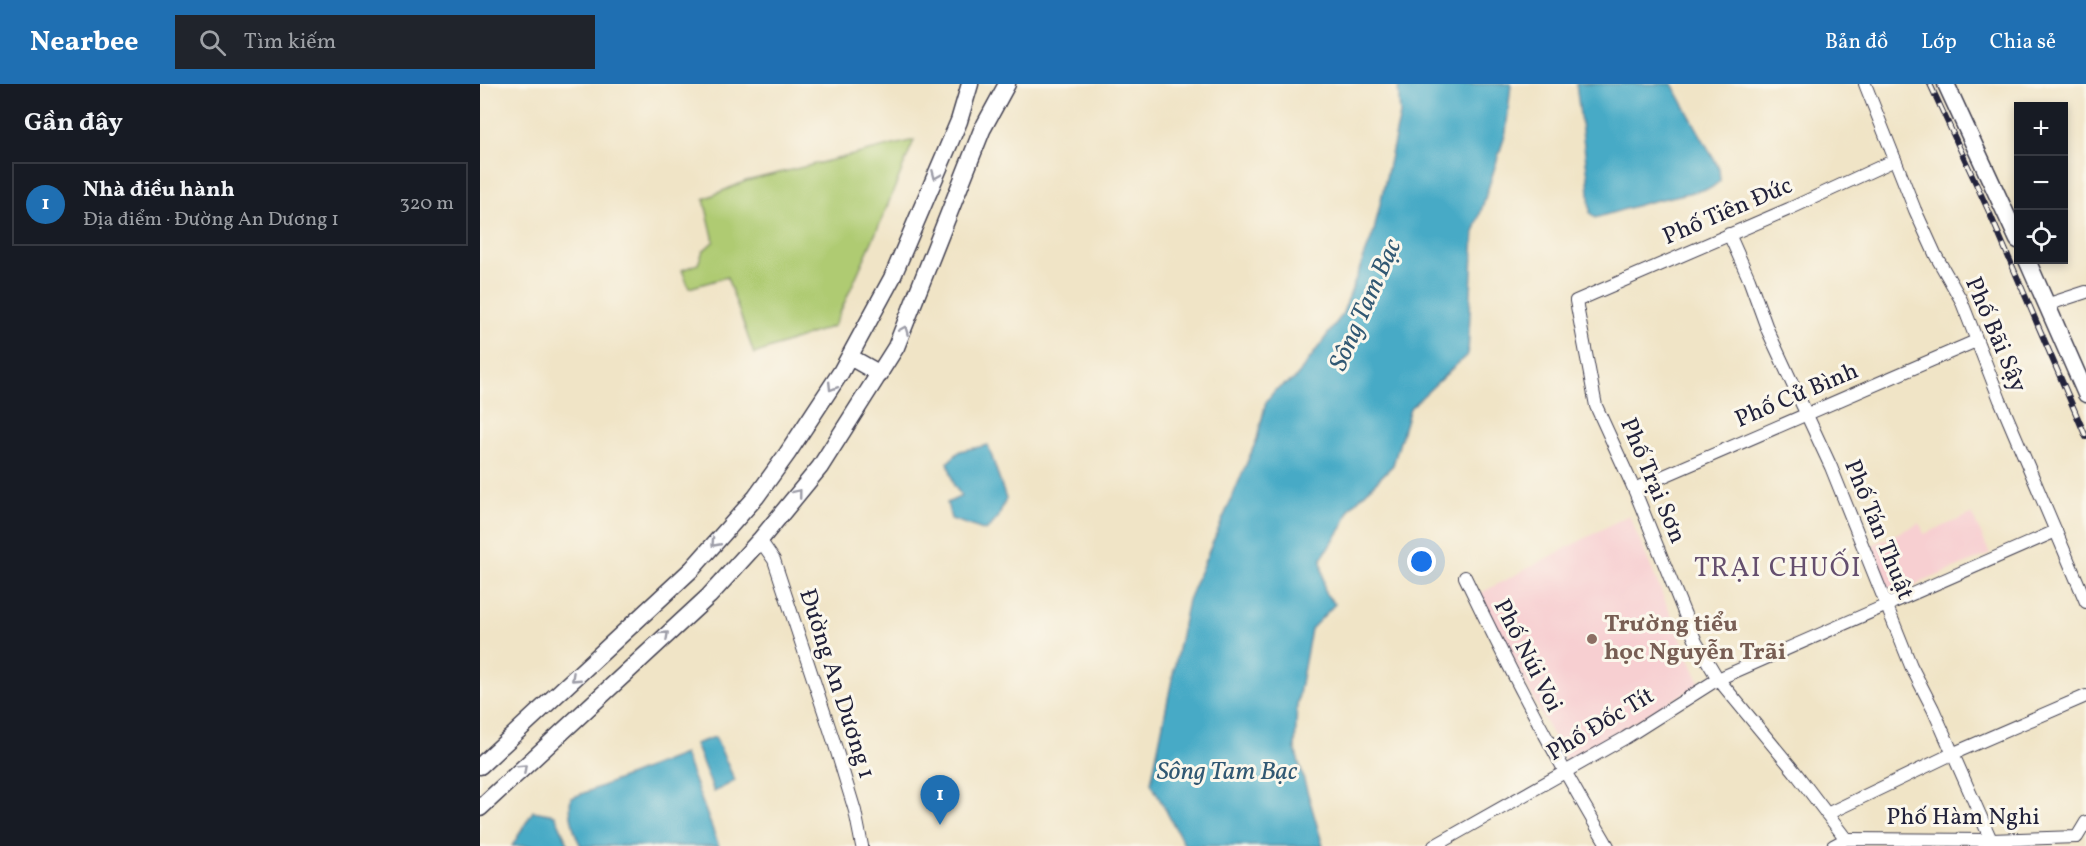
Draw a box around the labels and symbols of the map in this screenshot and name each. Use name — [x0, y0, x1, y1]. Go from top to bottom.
one-way arrow — [931, 168, 943, 179]
street label: Phố Tiên Đức — [1658, 169, 1798, 255]
water label: Sông Tam Bạc — [1321, 233, 1411, 377]
street label: Phố Bãi Sậy — [1955, 272, 2035, 398]
one-way arrow — [897, 325, 909, 336]
street label: Phố Cử Bình — [1730, 355, 1864, 437]
one-way arrow — [827, 381, 839, 391]
street label: Phố Trại Sơn — [1610, 413, 1694, 549]
street label: Phố Tán Thuật — [1834, 455, 1922, 605]
one-way arrow — [791, 489, 802, 500]
one-way arrow — [711, 536, 722, 547]
your location — [1407, 547, 1436, 576]
district label: TRẠI CHUỐI — [1694, 548, 1862, 588]
street label: Đường An Dương 1 — [789, 585, 883, 783]
street label: Phố Núi Voi — [1484, 594, 1570, 718]
place label: Trường tiểu học Nguyễn Trãi — [1604, 608, 1786, 670]
one-way arrow — [659, 631, 669, 642]
marker: Trường tiểu học Nguyễn Trãi — [1585, 632, 1599, 646]
one-way arrow — [571, 671, 581, 682]
street label: Phố Đốc Tít — [1541, 680, 1661, 770]
water label: Sông Tam Bạc — [1157, 754, 1298, 790]
one-way arrow — [516, 764, 526, 775]
pin: 1 — [920, 776, 960, 825]
street label: Phố Hàm Nghi — [1886, 801, 2040, 835]

